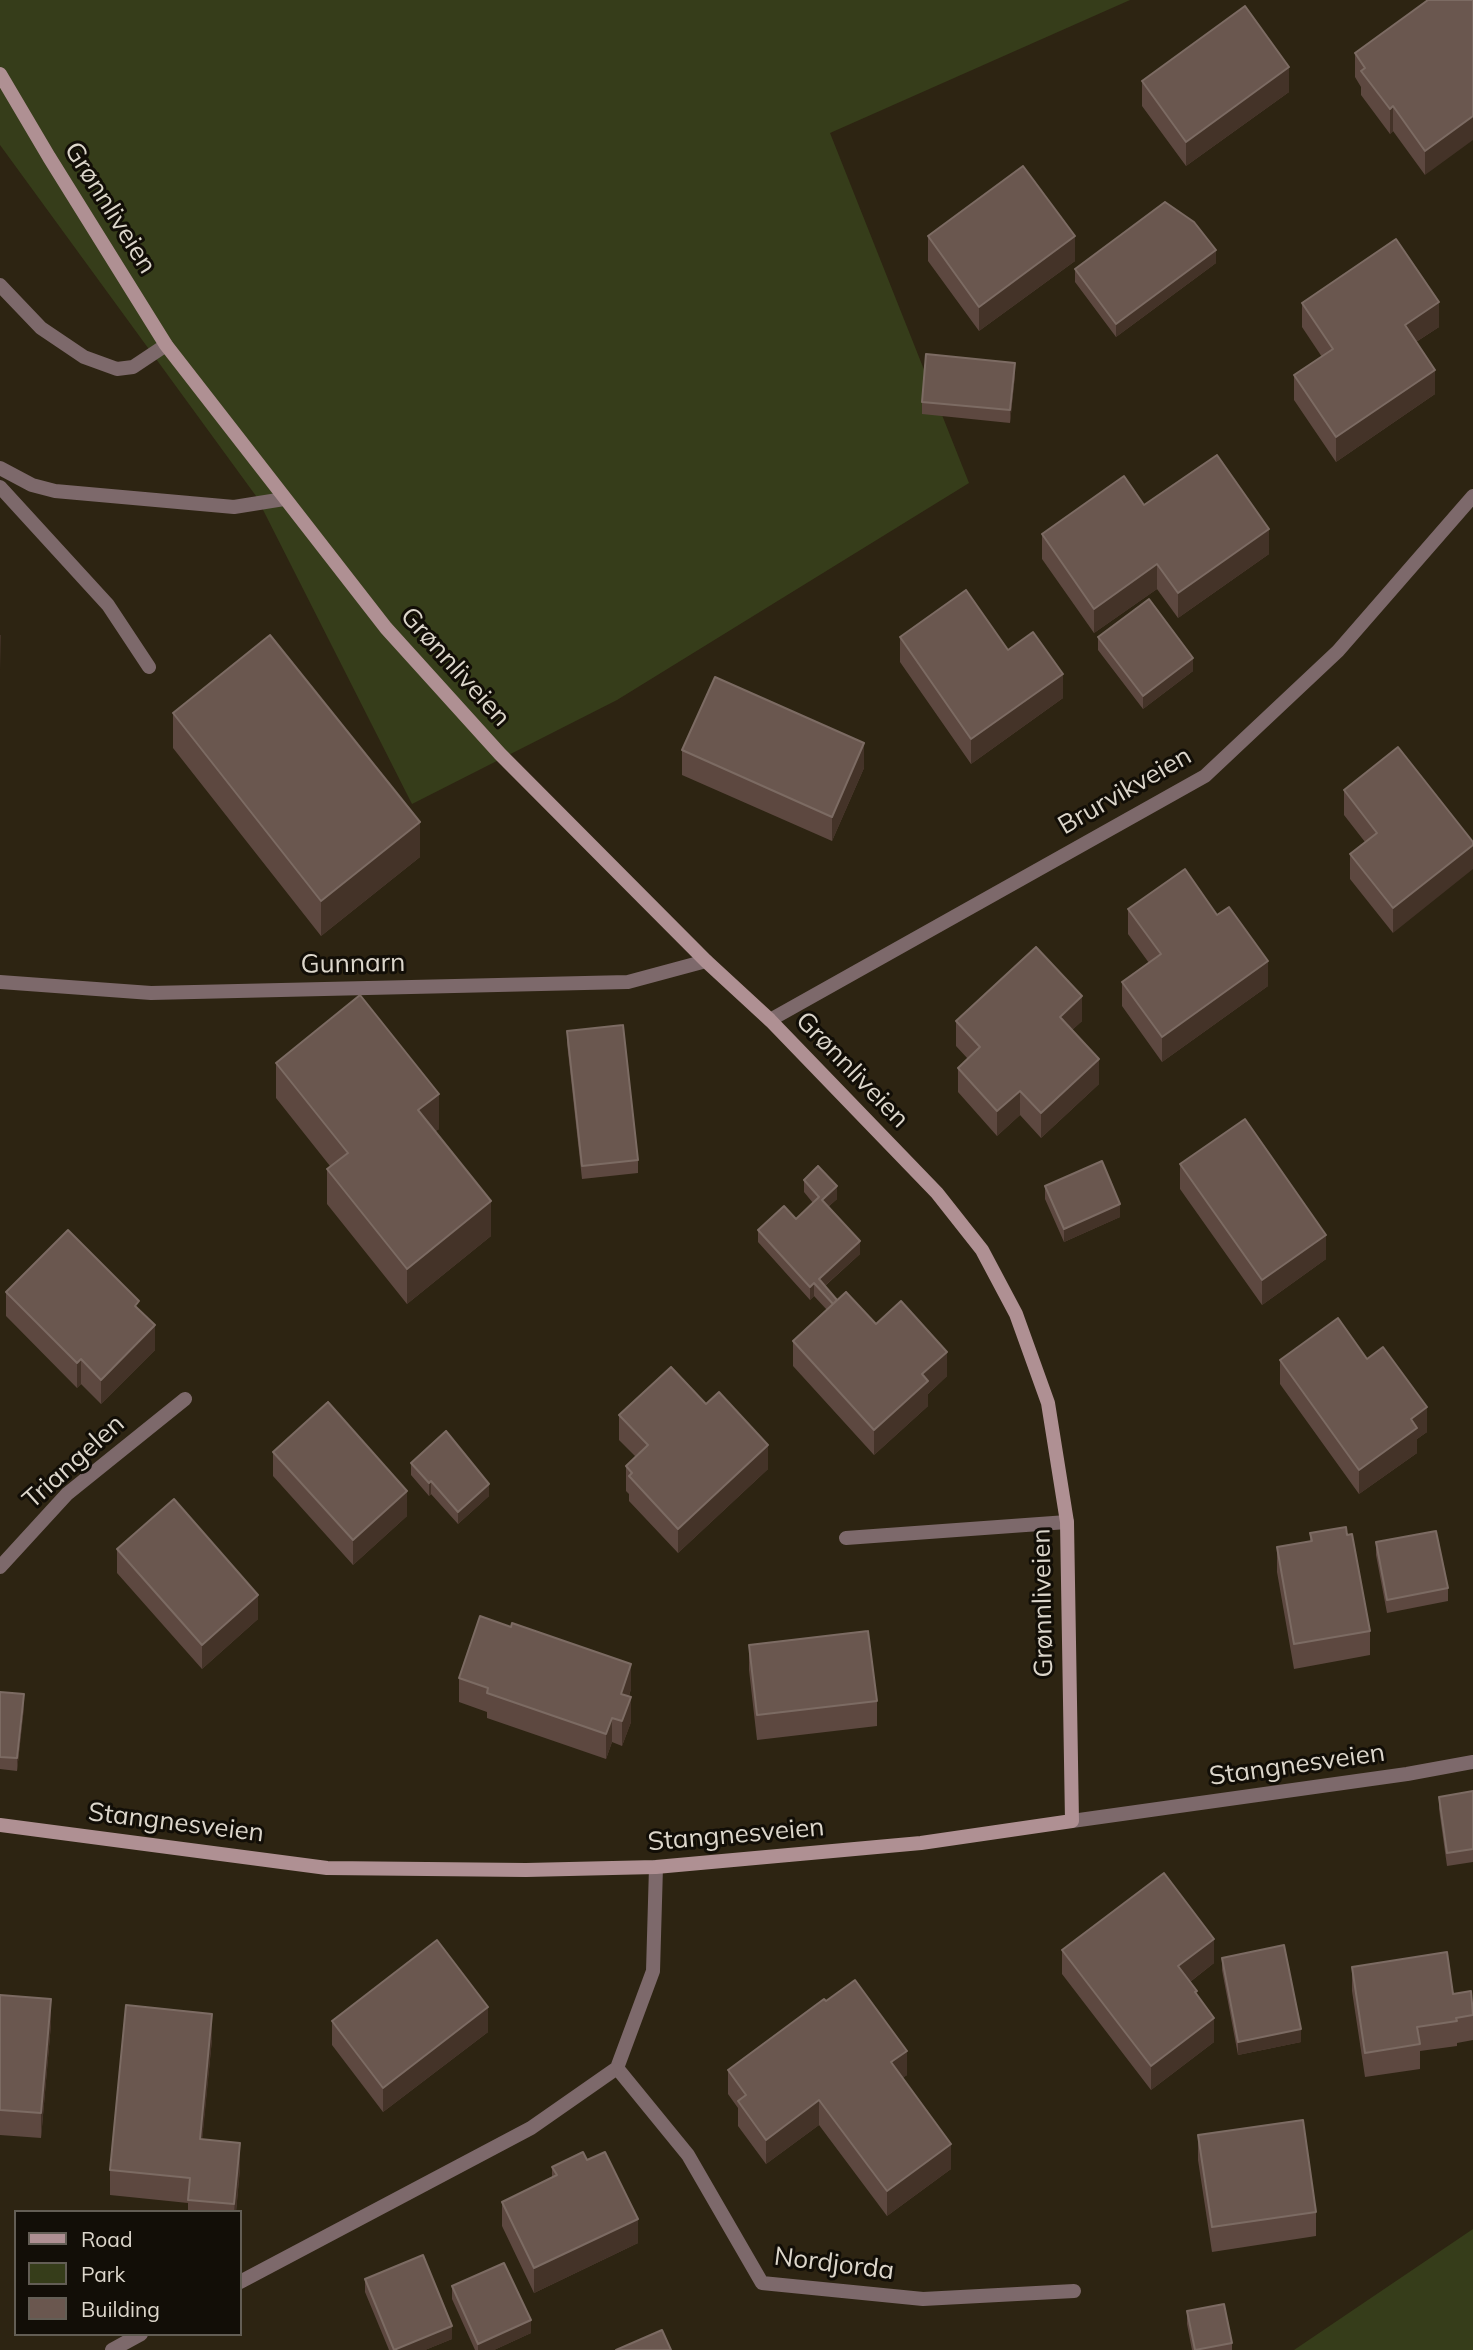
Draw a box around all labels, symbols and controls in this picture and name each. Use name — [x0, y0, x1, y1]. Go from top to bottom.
street label: Grønnliveien — [57, 136, 163, 280]
street label: Grønnliveien — [393, 601, 517, 733]
street label: Brurvikveien — [1053, 740, 1197, 842]
street label: Gunnarn — [300, 947, 406, 981]
street label: Grønnliveien — [789, 1005, 915, 1135]
street label: Triangelen — [17, 1408, 131, 1516]
street label: Grønnliveien — [1026, 1528, 1060, 1678]
street label: Stangnesveien — [1207, 1737, 1387, 1793]
street label: Stangnesveien — [86, 1797, 266, 1849]
street label: Stangnesveien — [646, 1812, 826, 1858]
legend — [14, 2210, 242, 2336]
text: Road — [81, 2226, 132, 2252]
street label: Nordjorda — [772, 2241, 896, 2287]
text: Park — [81, 2261, 125, 2287]
text: Building — [81, 2296, 160, 2322]

